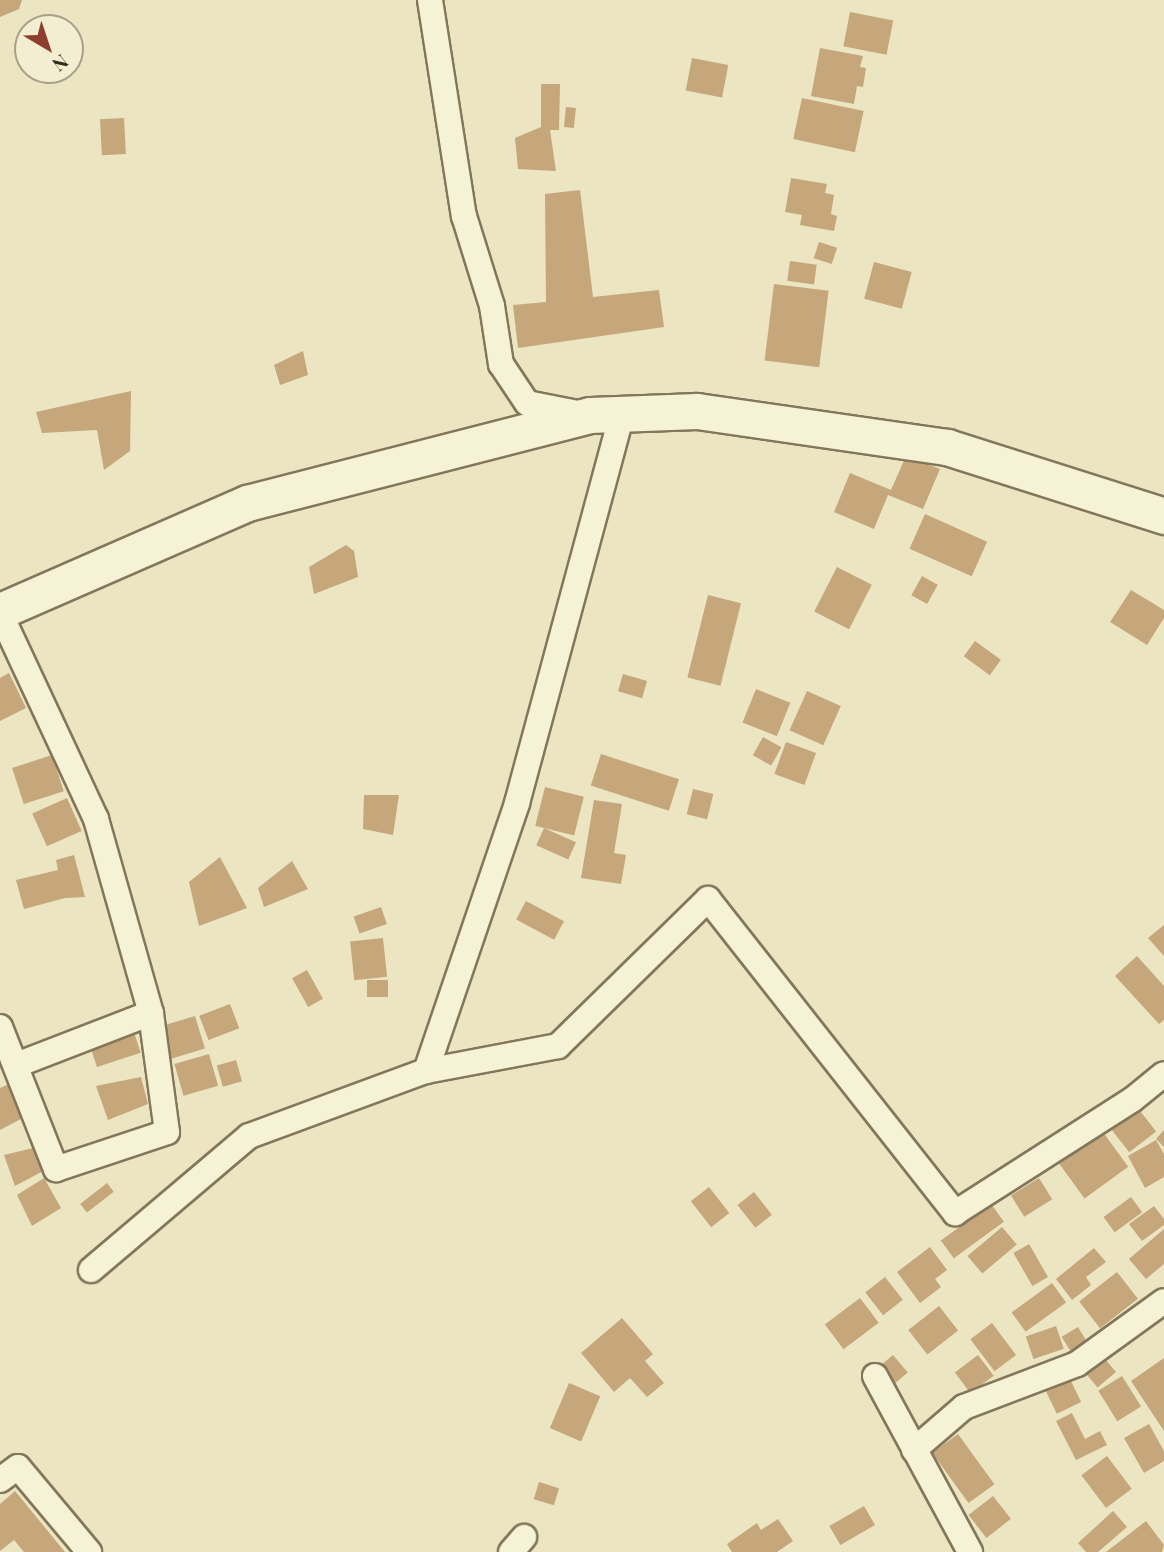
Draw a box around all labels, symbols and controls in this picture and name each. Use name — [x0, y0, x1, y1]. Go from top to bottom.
north arrow — [14, 14, 84, 84]
text: N — [47, 49, 74, 78]

